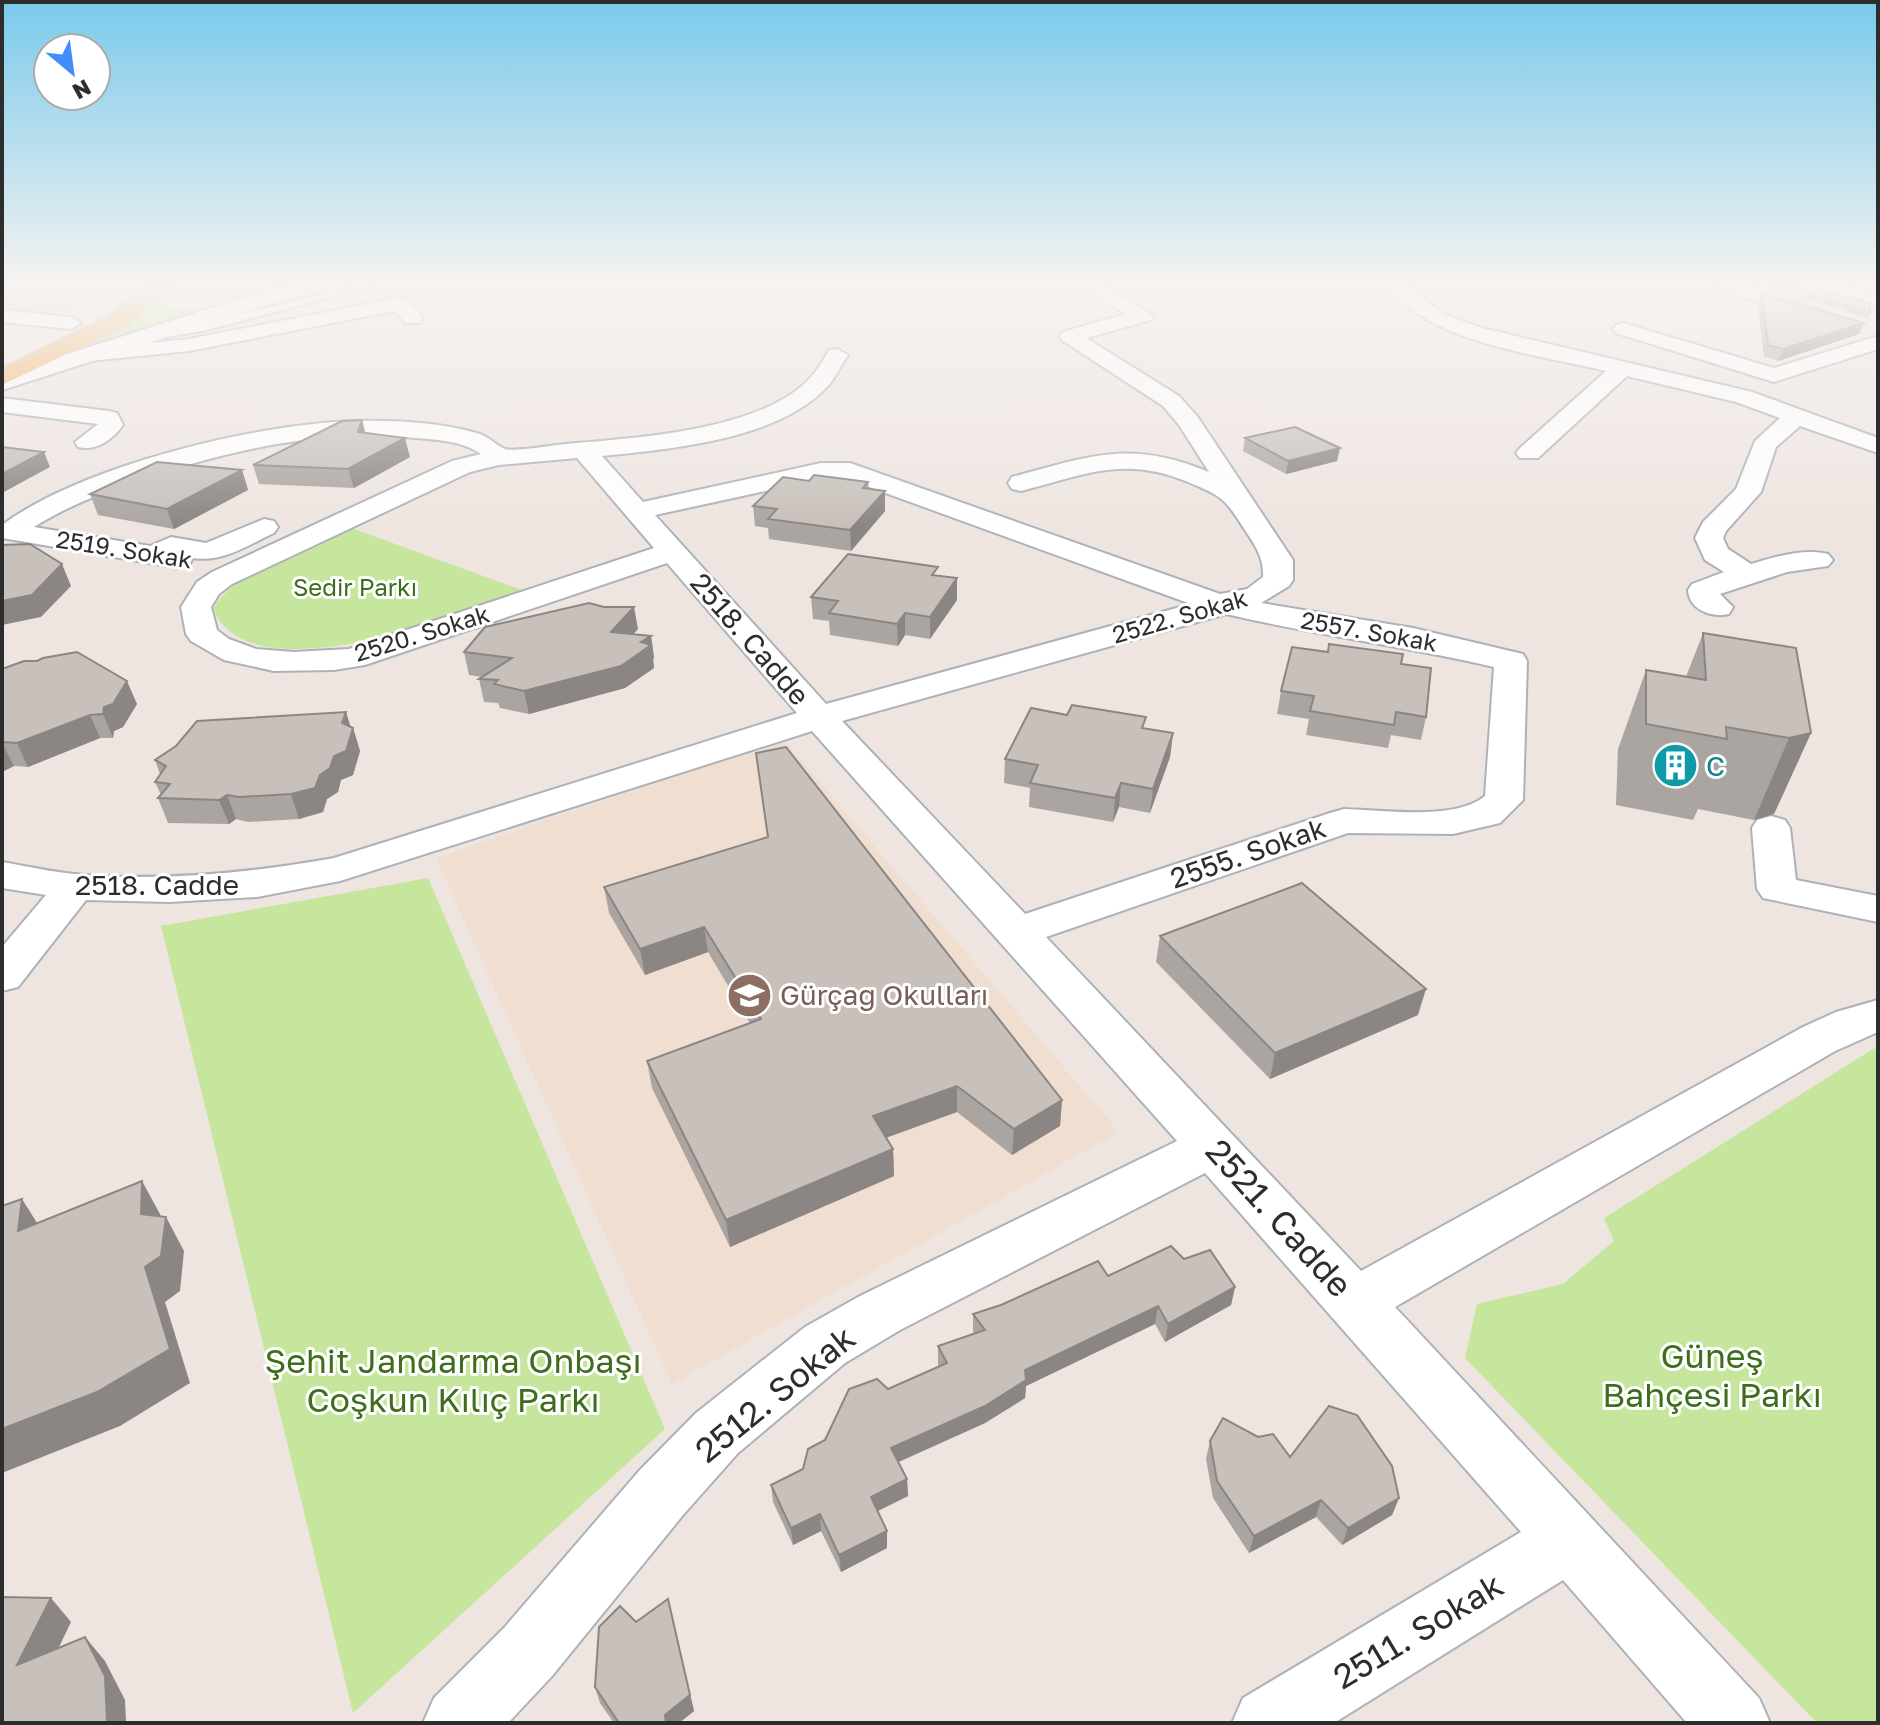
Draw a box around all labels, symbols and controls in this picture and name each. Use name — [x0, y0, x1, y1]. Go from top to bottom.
north arrow — [32, 32, 112, 112]
text: N — [68, 74, 96, 106]
street label: 2519. Sokak — [54, 523, 194, 574]
street label: 2518. Cadde — [684, 566, 817, 711]
park label: Sedir Parkı — [293, 572, 417, 601]
street label: 2522. Sokak — [1109, 582, 1250, 649]
street label: 2520. Sokak — [350, 598, 493, 667]
street label: 2557. Sokak — [1299, 604, 1440, 657]
building icon: C — [1651, 742, 1699, 790]
place label: C — [1706, 749, 1725, 782]
street label: 2555. Sokak — [1166, 810, 1330, 895]
street label: 2518. Cadde — [75, 868, 239, 901]
school or university icon: Gürçağ Okulları — [725, 971, 773, 1019]
place label: Gürçağ Okulları — [780, 978, 988, 1011]
street label: 2521. Cadde — [1199, 1130, 1361, 1304]
street label: 2512. Sokak — [686, 1317, 862, 1470]
park label: Güneş Bahçesi Parkı — [1602, 1335, 1822, 1414]
park label: Şehit Jandarma Onbaşı Coşkun Kılıç Parkı — [264, 1340, 642, 1419]
street label: 2511. Sokak — [1326, 1564, 1509, 1696]

